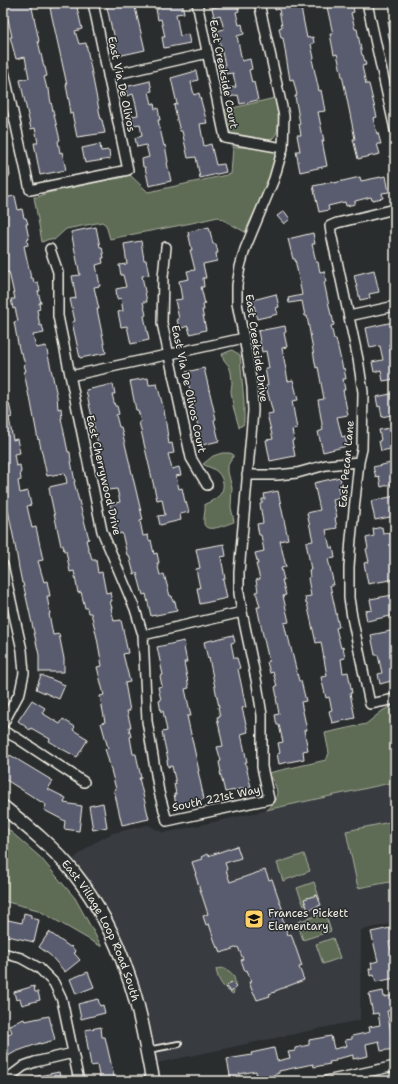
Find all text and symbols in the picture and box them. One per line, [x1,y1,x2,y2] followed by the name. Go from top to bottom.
[206,18,241,130] street label: East Creekside Court
[104,35,139,133] street label: East Via De Olivos
[242,293,271,403] street label: East Creekside Drive
[168,324,209,455] street label: East Via De Olivos Court
[82,413,125,537] street label: East Cherrywood Drive
[335,420,358,508] street label: East Pecan Lane
[171,782,261,815] street label: South 221st Way
[58,857,143,1003] street label: East Village Loop Road South
[268,906,349,934] place label: Frances Pickett Elementary
[243,908,265,930] school or university icon: Frances Pickett Elementary

